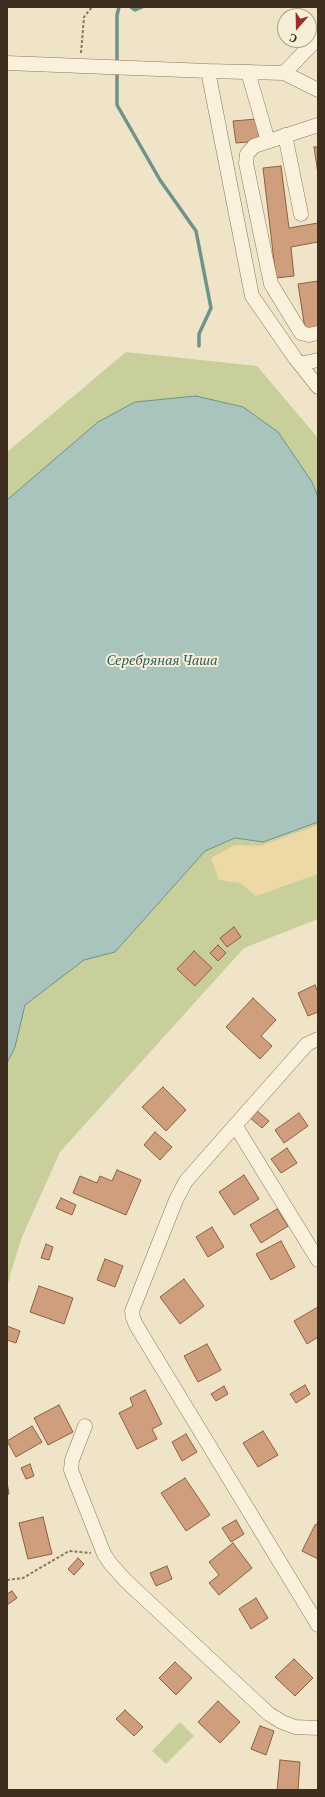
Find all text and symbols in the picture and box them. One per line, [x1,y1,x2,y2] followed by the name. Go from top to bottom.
[277,8,317,48] north arrow
[287,31,299,46] text: С
[106,653,218,669] water label: Серебряная Чаша

